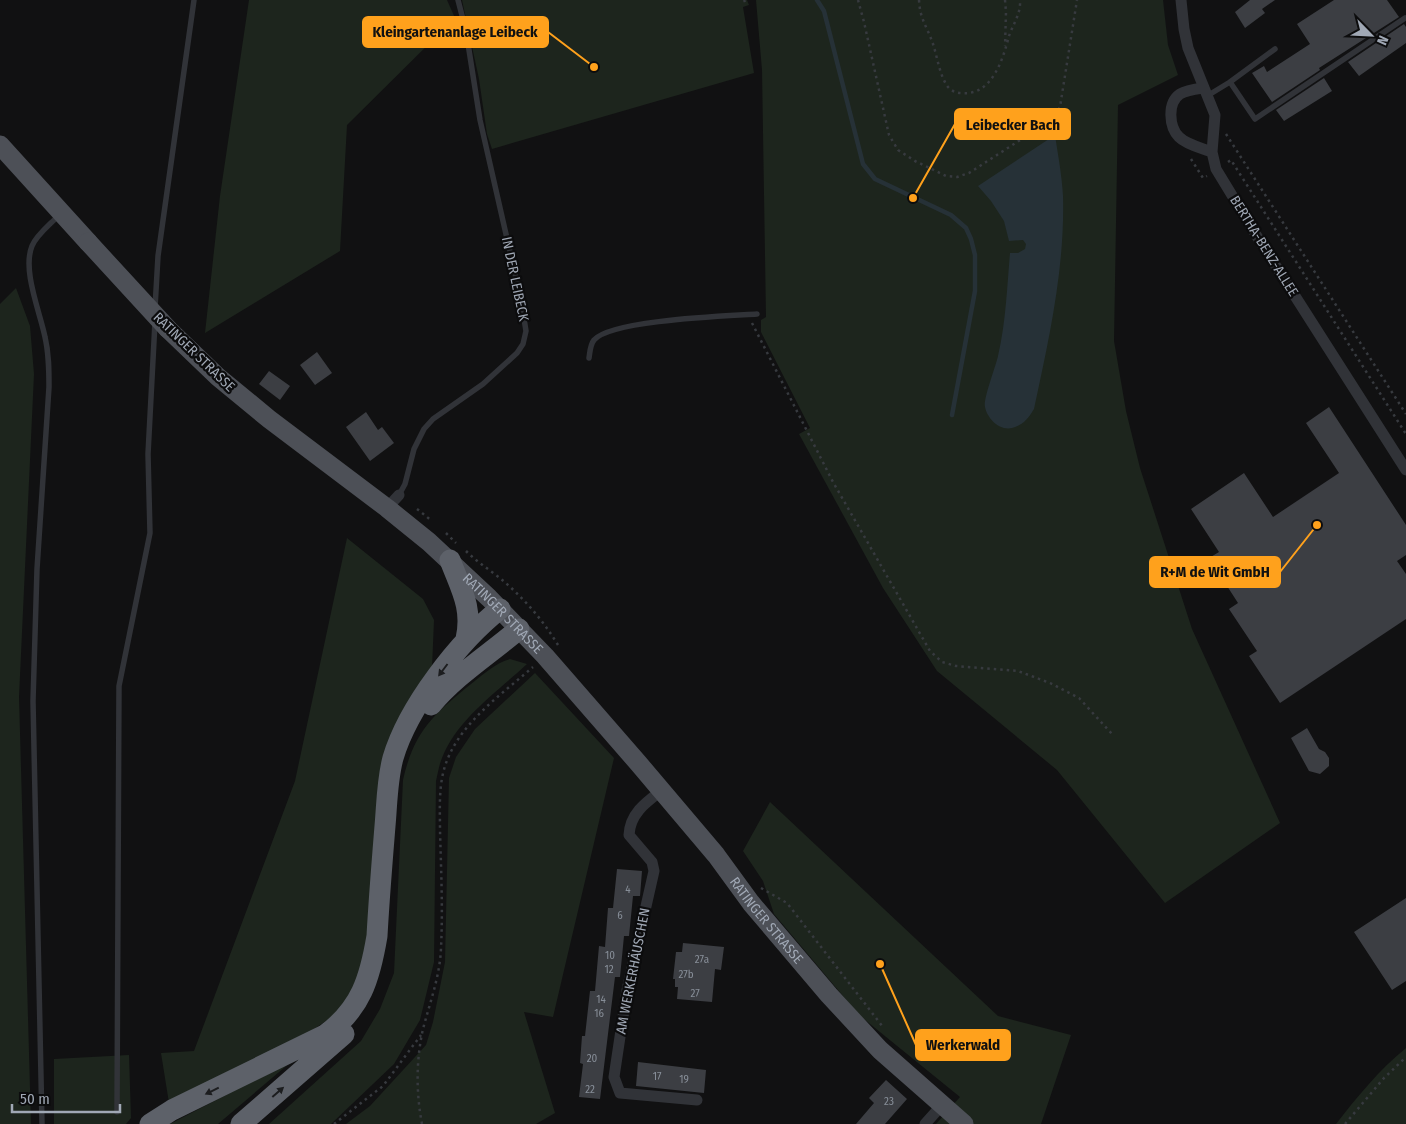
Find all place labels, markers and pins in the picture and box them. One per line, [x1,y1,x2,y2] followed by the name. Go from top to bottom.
[363,17,548,47] callout: Kleingartenanlage Leibeck
[955,109,1070,139] callout: Leibecker Bach
[1150,557,1280,587] callout: R+M de Wit GmbH
[916,1030,1010,1060] callout: Werkerwald

